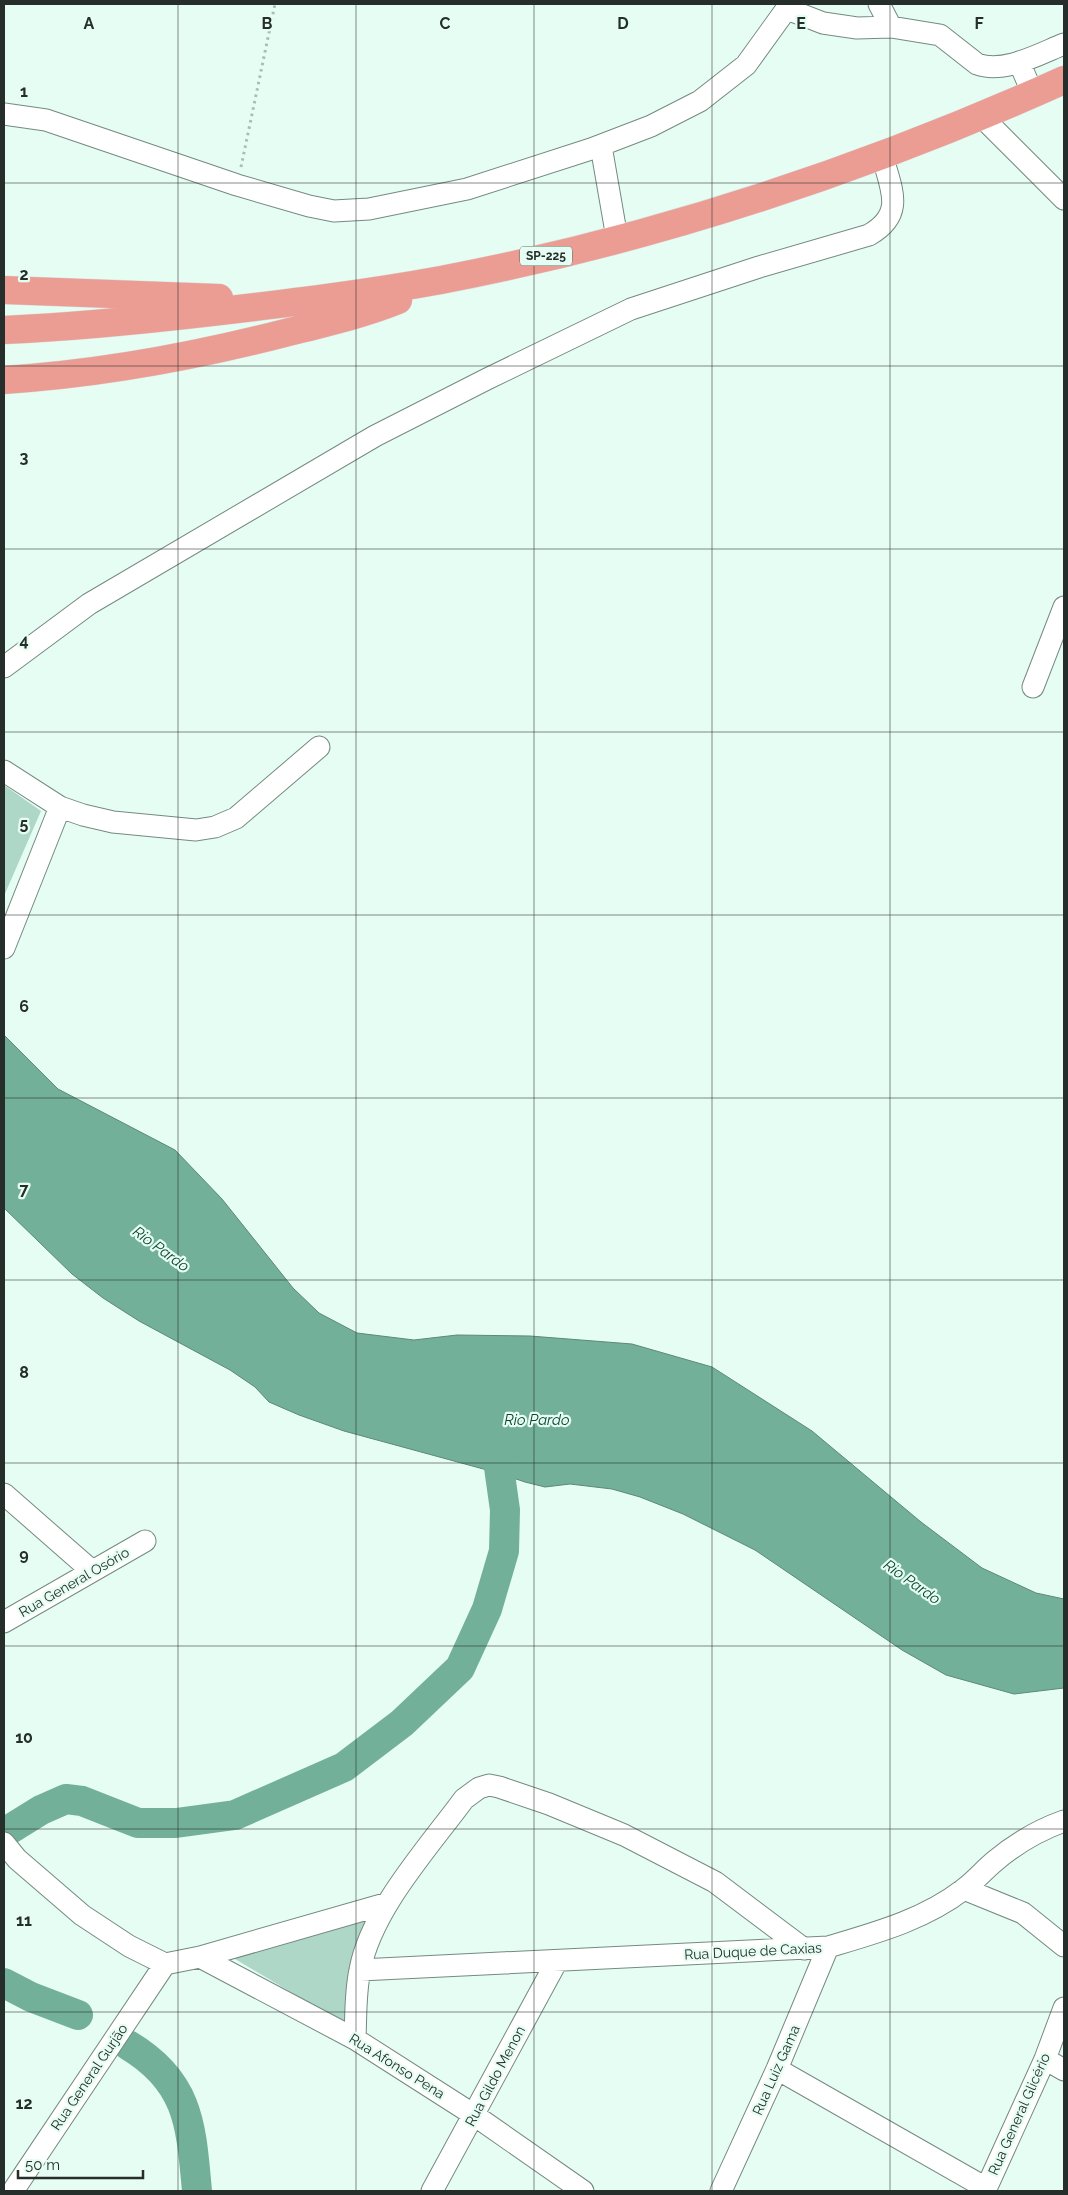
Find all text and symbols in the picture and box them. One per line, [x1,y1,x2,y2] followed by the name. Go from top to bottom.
[84,14,95,33] text: A
[262,14,273,33] text: B
[440,14,451,33] text: C
[617,14,629,33] text: D
[796,14,806,33] text: E
[974,14,984,33] text: F
[20,82,28,101] text: 1
[520,247,572,266] road number: SP-225
[19,265,29,284] text: 2
[20,448,29,467] text: 3
[19,631,29,650] text: 4
[20,814,29,833] text: 5
[19,997,29,1016] text: 6
[20,1180,29,1199] text: 7
[129,1223,193,1275] water label: Rio Pardo
[19,1363,29,1382] text: 8
[504,1411,570,1429] water label: Rio Pardo
[16,1544,132,1620] street label: Rua General Osório
[19,1545,29,1564] text: 9
[880,1556,944,1608] water label: Rio Pardo
[15,1728,33,1747] text: 10
[16,1911,32,1930] text: 11
[684,1939,822,1963] street label: Rua Duque de Caxias
[47,2021,131,2133] street label: Rua General Gurjão
[462,2023,528,2129] street label: Rua Gildo Menon
[749,2023,803,2117] street label: Rua Luiz Gama
[346,2030,448,2102] street label: Rua Afonso Pena
[985,2051,1053,2177] street label: Rua General Glicério
[16,2094,32,2113] text: 12
[18,2148,142,2180] scale bar
[25,2156,60,2174] text: 50 m

